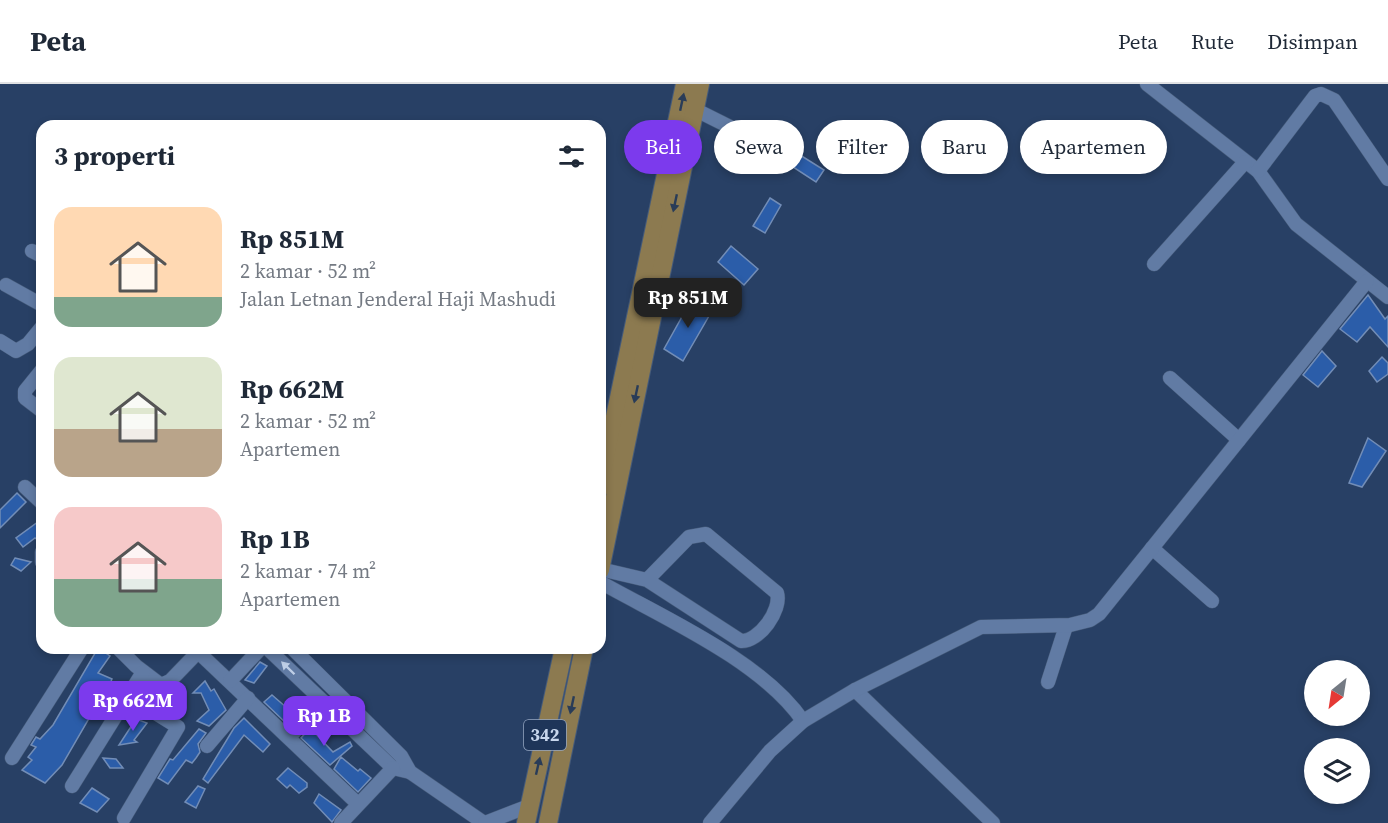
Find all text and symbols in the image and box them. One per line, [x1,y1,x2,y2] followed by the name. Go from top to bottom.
[30,22,86,60] text: Peta
[1118,27,1158,56] text: Peta
[1191,27,1234,56] text: Rute
[1267,27,1358,56] text: Disimpan
[677,93,687,111] one-way arrow
[624,120,702,174] chip: Beli
[714,120,804,174] chip: Sewa
[816,120,909,174] chip: Filter
[921,120,1008,174] chip: Baru
[1020,120,1167,174] chip: Apartemen
[54,138,175,174] text: 3 properti
[555,140,588,173] icon: filters
[670,194,679,213] one-way arrow
[240,221,344,257] text: Rp 851M
[102,231,174,303] icon: home
[240,257,376,285] text: 2 kamar · 52 m²
[633,278,743,329] pin: Rp 851M
[648,283,728,311] text: Rp 851M
[240,285,556,313] text: Jalan Letnan Jenderal Haji Mashudi
[240,371,344,407] text: Rp 662M
[102,381,174,453] icon: home
[631,385,640,404] one-way arrow
[240,407,376,435] text: 2 kamar · 52 m²
[240,435,340,463] text: Apartemen
[240,521,310,557] text: Rp 1B
[102,531,174,603] icon: home
[240,557,376,585] text: 2 kamar · 74 m²
[240,585,340,613] text: Apartemen
[1304,660,1370,726] north arrow
[1304,660,1370,804] map controls
[281,661,295,675] one-way arrow
[78,681,188,732] pin: Rp 662M
[93,686,173,714] text: Rp 662M
[282,696,366,747] pin: Rp 1B
[567,696,576,715] one-way arrow
[297,701,351,729] text: Rp 1B
[524,720,566,750] road number: 342
[1304,738,1370,804] button: layers
[534,756,543,775] one-way arrow

